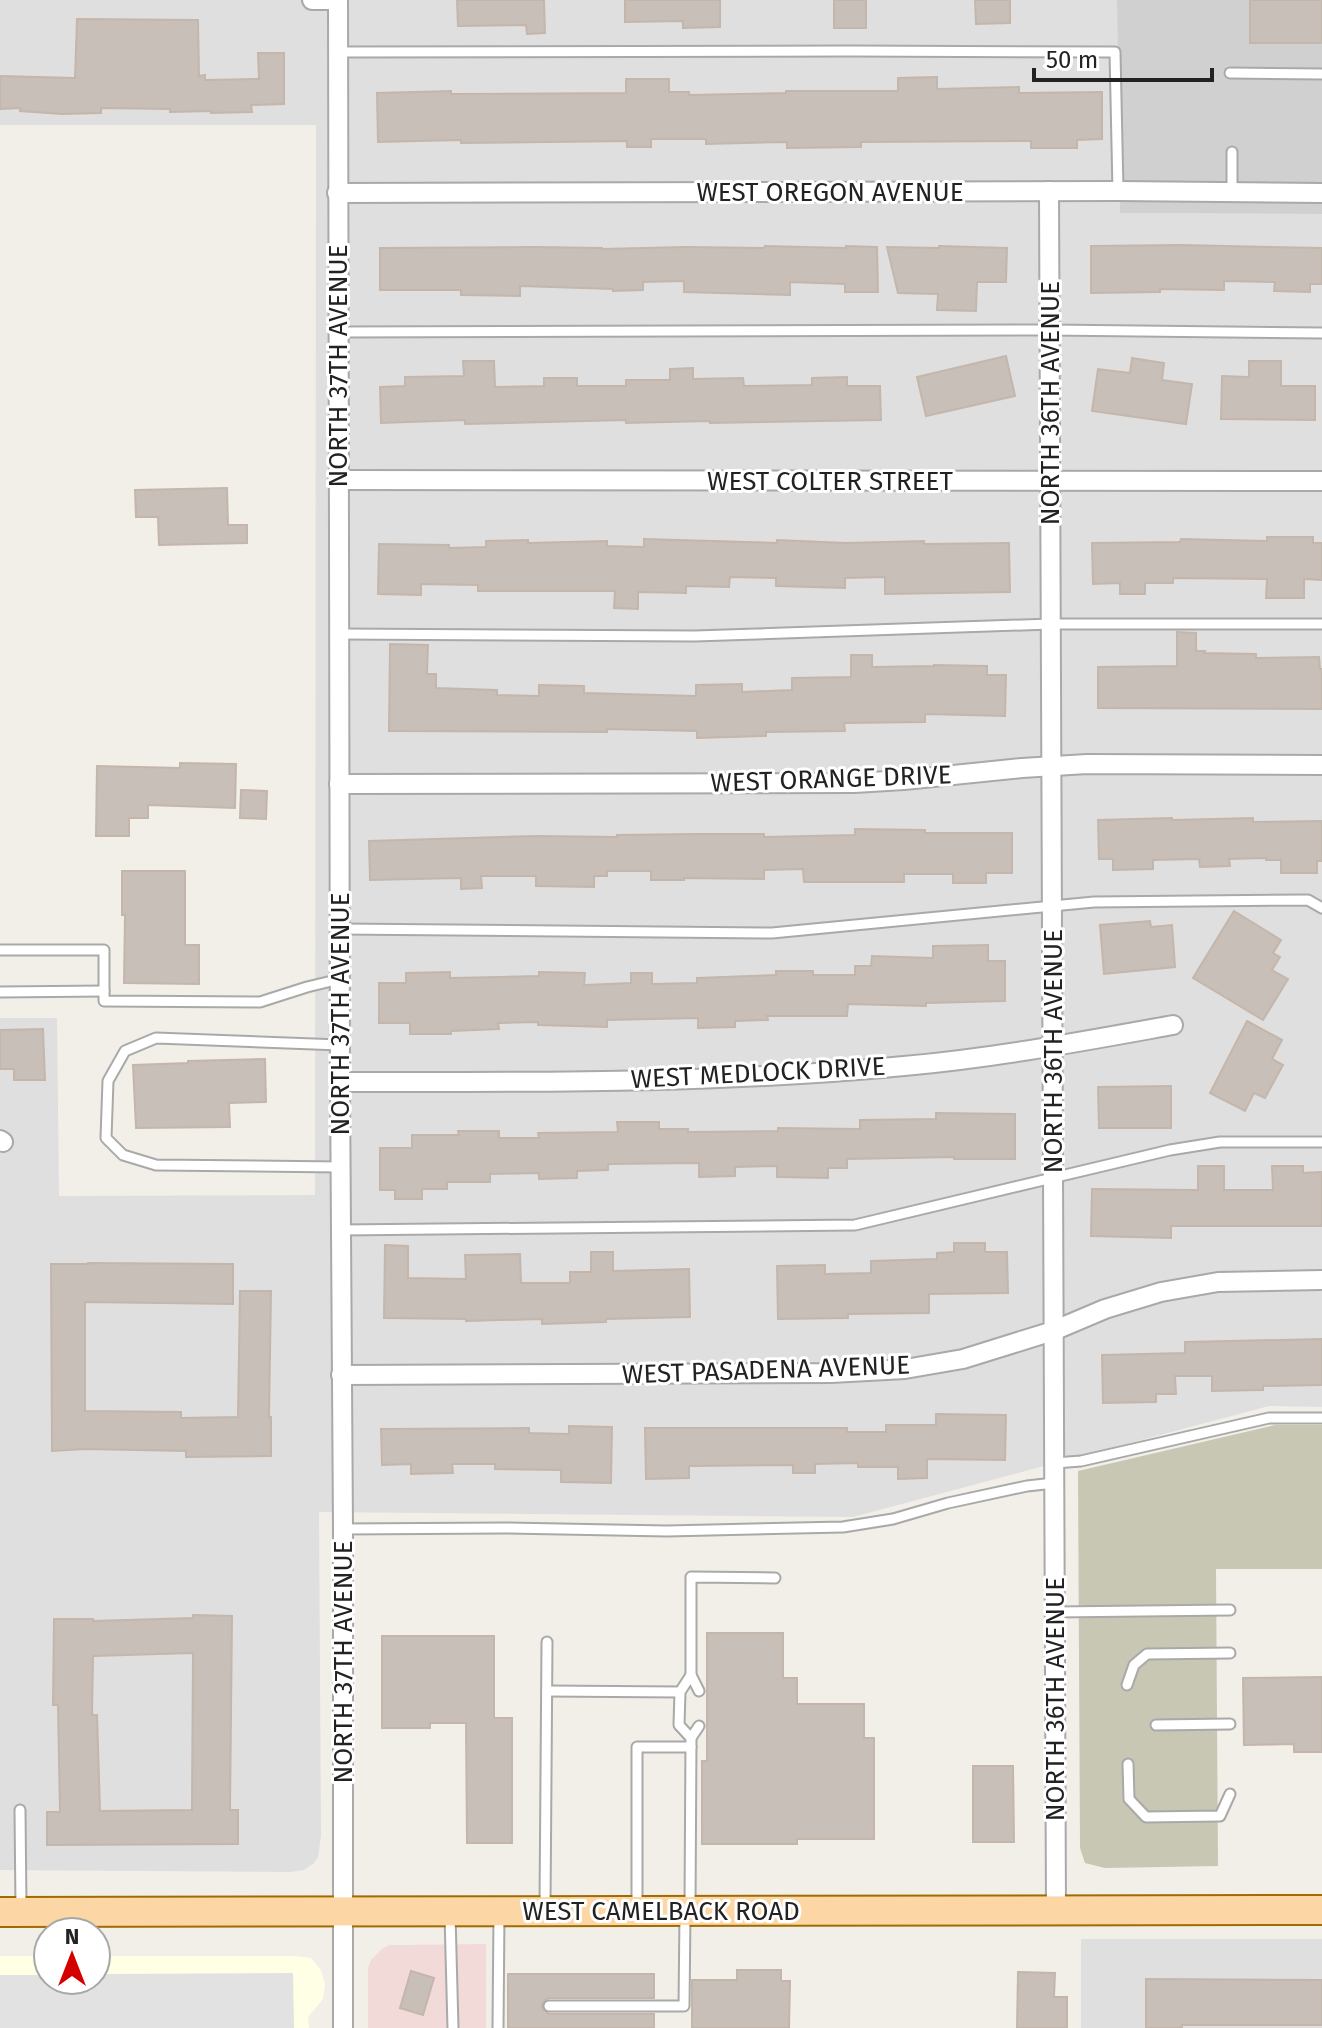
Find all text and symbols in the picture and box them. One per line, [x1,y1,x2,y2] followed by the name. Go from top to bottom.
[1034,32,1212,82] scale bar
[1046,46,1098,74] text: 50 m
[696,177,964,208] street label: WEST OREGON AVENUE
[323,244,354,488] street label: NORTH 37TH AVENUE
[1035,281,1066,525] street label: NORTH 36TH AVENUE
[707,466,953,497] street label: WEST COLTER STREET
[710,759,952,799] street label: WEST ORANGE DRIVE
[325,892,356,1136] street label: NORTH 37TH AVENUE
[1038,929,1069,1173] street label: NORTH 36TH AVENUE
[630,1051,886,1095] street label: WEST MEDLOCK DRIVE
[621,1349,911,1391] street label: WEST PASADENA AVENUE
[328,1540,359,1784] street label: NORTH 37TH AVENUE
[1040,1577,1071,1821] street label: NORTH 36TH AVENUE
[522,1896,800,1927] street label: WEST CAMELBACK ROAD
[32,1916,112,1996] north arrow
[65,1923,79,1950] text: N

